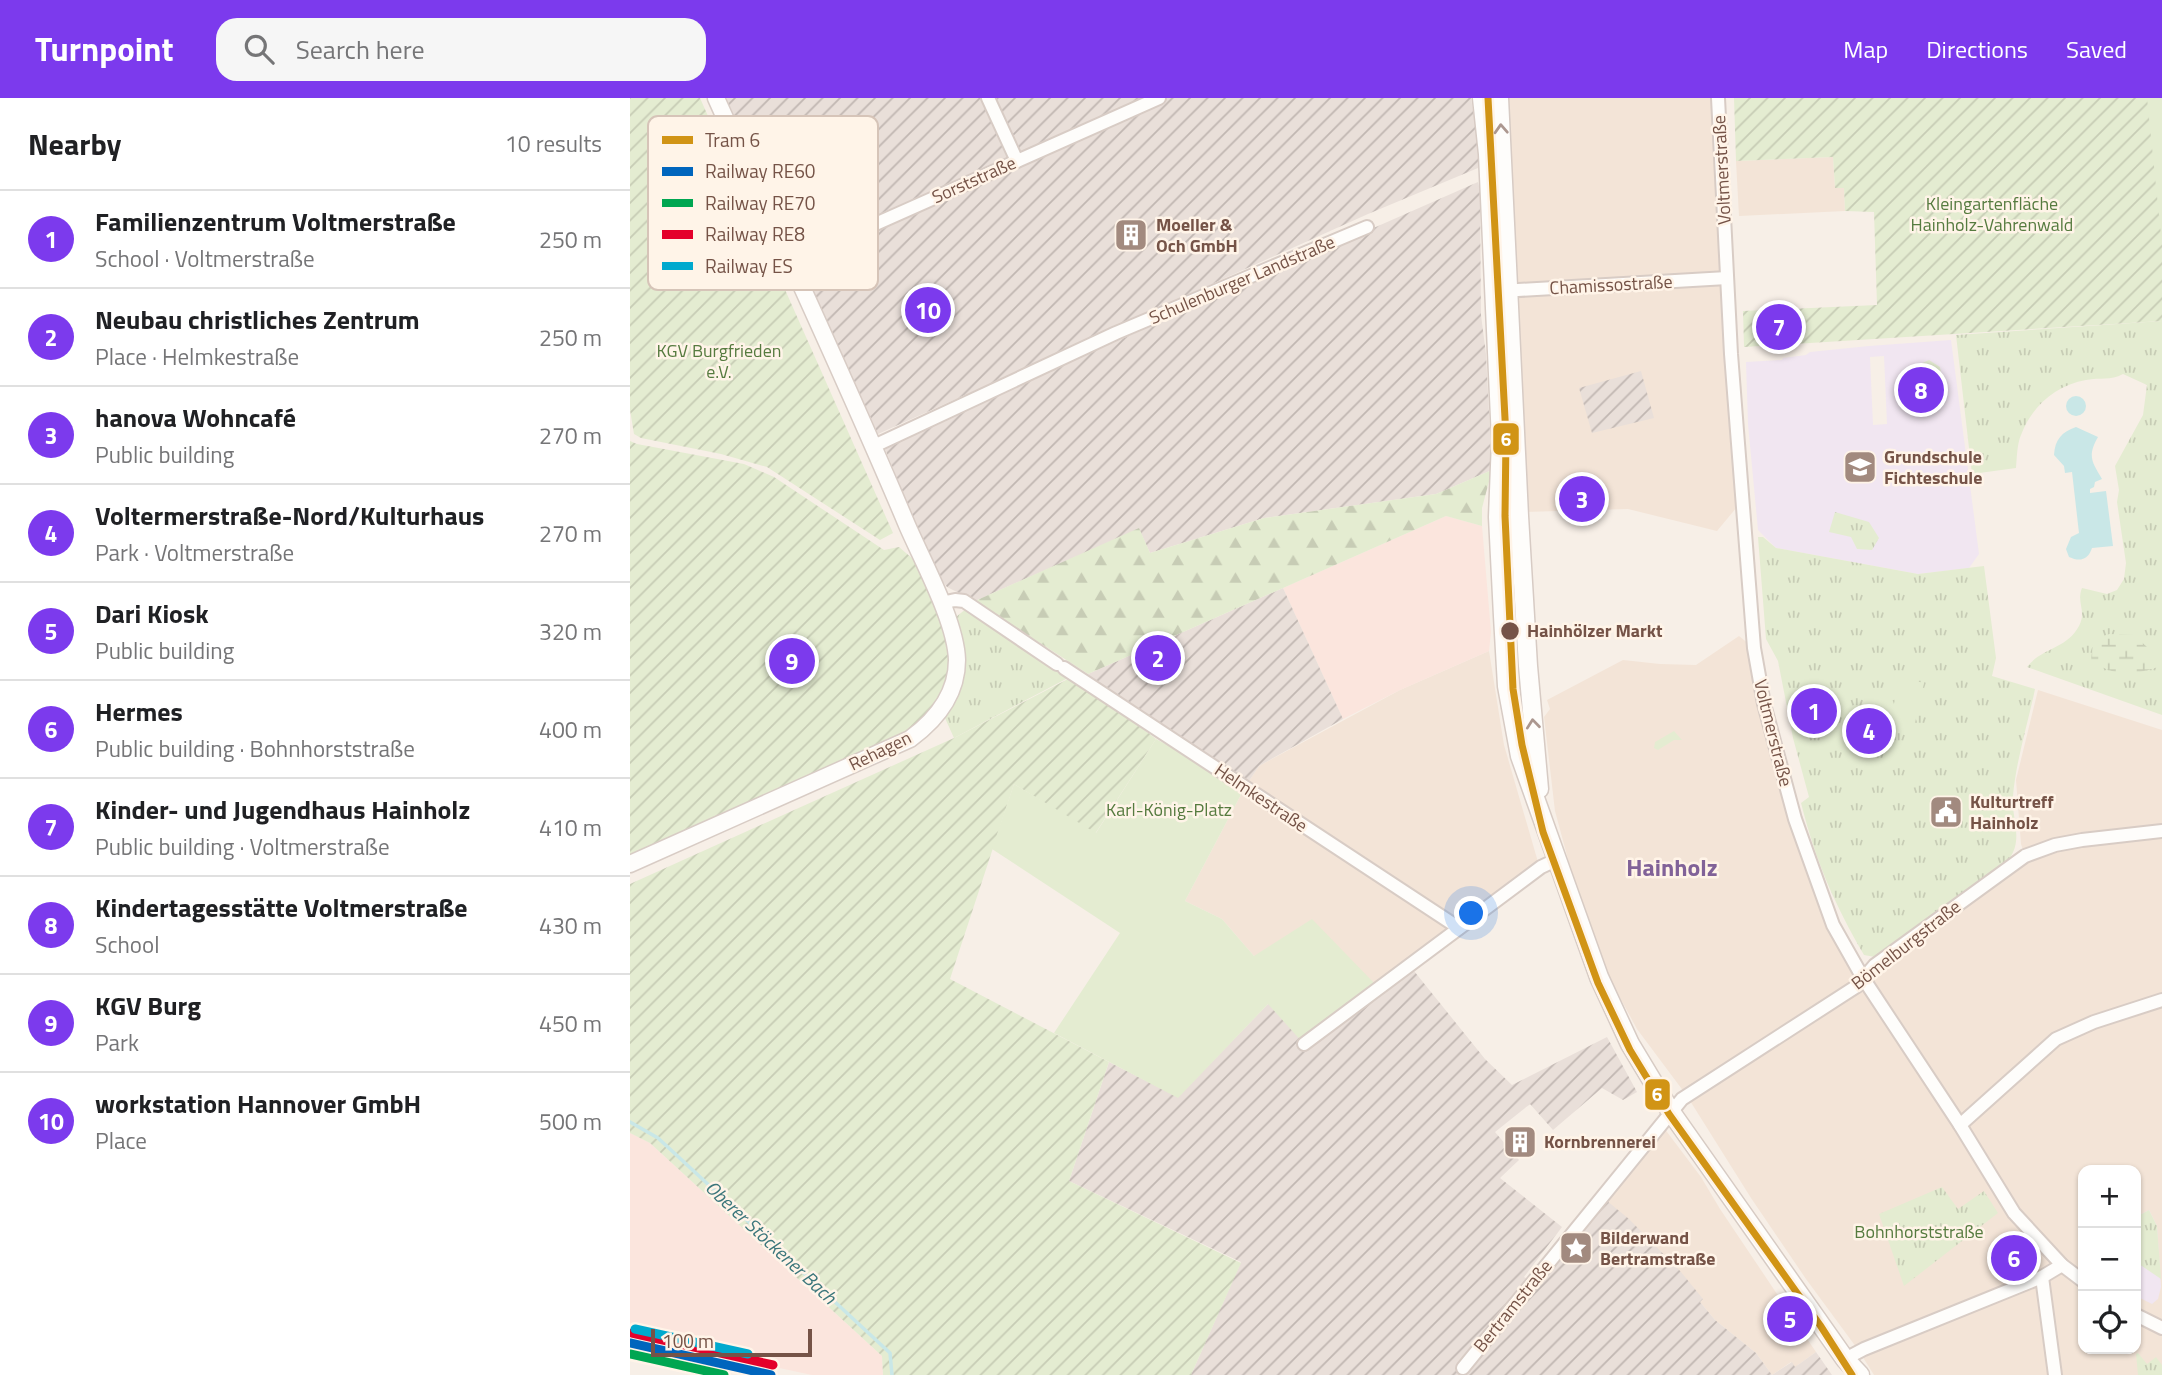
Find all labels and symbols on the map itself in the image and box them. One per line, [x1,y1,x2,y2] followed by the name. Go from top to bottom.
[1705,115,1738,225] street label: Voltmerstraße
[648,116,878,290] legend
[1494,124,1509,135] one-way arrow
[705,125,760,154] text: Tram 6
[927,149,1020,210] street label: Sorststraße
[705,156,815,185] text: Railway RE60
[705,188,815,217] text: Railway RE70
[1911,190,2073,238] park label: Kleingartenfläche Hainholz-Vahrenwald
[1156,211,1238,259] place label: Moeller & Och GmbH
[1112,216,1150,254] building icon: Moeller & Och GmbH
[705,219,805,248] text: Railway RE8
[1145,228,1339,331] street label: Schulenburger Landstraße
[705,251,793,280] text: Railway ES
[1549,268,1673,301] street label: Chamissostraße
[905,284,951,336] pin: 10
[1756,301,1802,353] pin: 7
[657,337,781,385] park label: KGV Burgfrieden e.V.
[1898,364,1944,416] pin: 8
[1492,422,1520,456] line badge: 6
[1501,424,1512,453] text: 6
[1884,443,1982,491] place label: Grundschule Fichteschule
[1841,448,1879,486] school or university icon: Grundschule Fichteschule
[1559,473,1605,525] pin: 3
[1527,617,1663,644] place label: Hainhölzer Markt
[1499,620,1521,642] marker: Hainhölzer Markt
[1135,632,1181,684] pin: 2
[769,635,815,687] pin: 9
[1747,676,1800,789] street label: Voltmerstraße
[1791,685,1837,737] pin: 1
[1846,705,1892,757] pin: 4
[1526,718,1541,729] one-way arrow
[844,724,916,777] street label: Rehagen
[1209,756,1313,839] street label: Helmkestraße
[1970,788,2054,836] place label: Kulturtreff Hainholz
[1927,793,1965,831] public building icon: Kulturtreff Hainholz
[1106,796,1232,823] park label: Karl-König-Platz
[1626,849,1718,885] district label: Hainholz
[1845,893,1966,996] street label: Bömelburgstraße
[1454,896,1488,930] your location
[1644,1078,1671,1111] line badge: 6
[1652,1079,1663,1108] text: 6
[1501,1123,1539,1161] building icon: Kornbrennerei
[1544,1128,1656,1155] place label: Kornbrennerei
[699,1173,844,1311] water label: Oberer Stöckener Bach
[1854,1218,1984,1245] park label: Bohnhorststraße
[1600,1224,1716,1272] place label: Bilderwand Bertramstraße
[1557,1229,1595,1267] place icon: Bilderwand Bertramstraße
[1991,1232,2037,1284] pin: 6
[1467,1254,1558,1358] street label: Bertramstraße
[1767,1293,1813,1345] pin: 5
[651,1326,812,1358] scale bar

